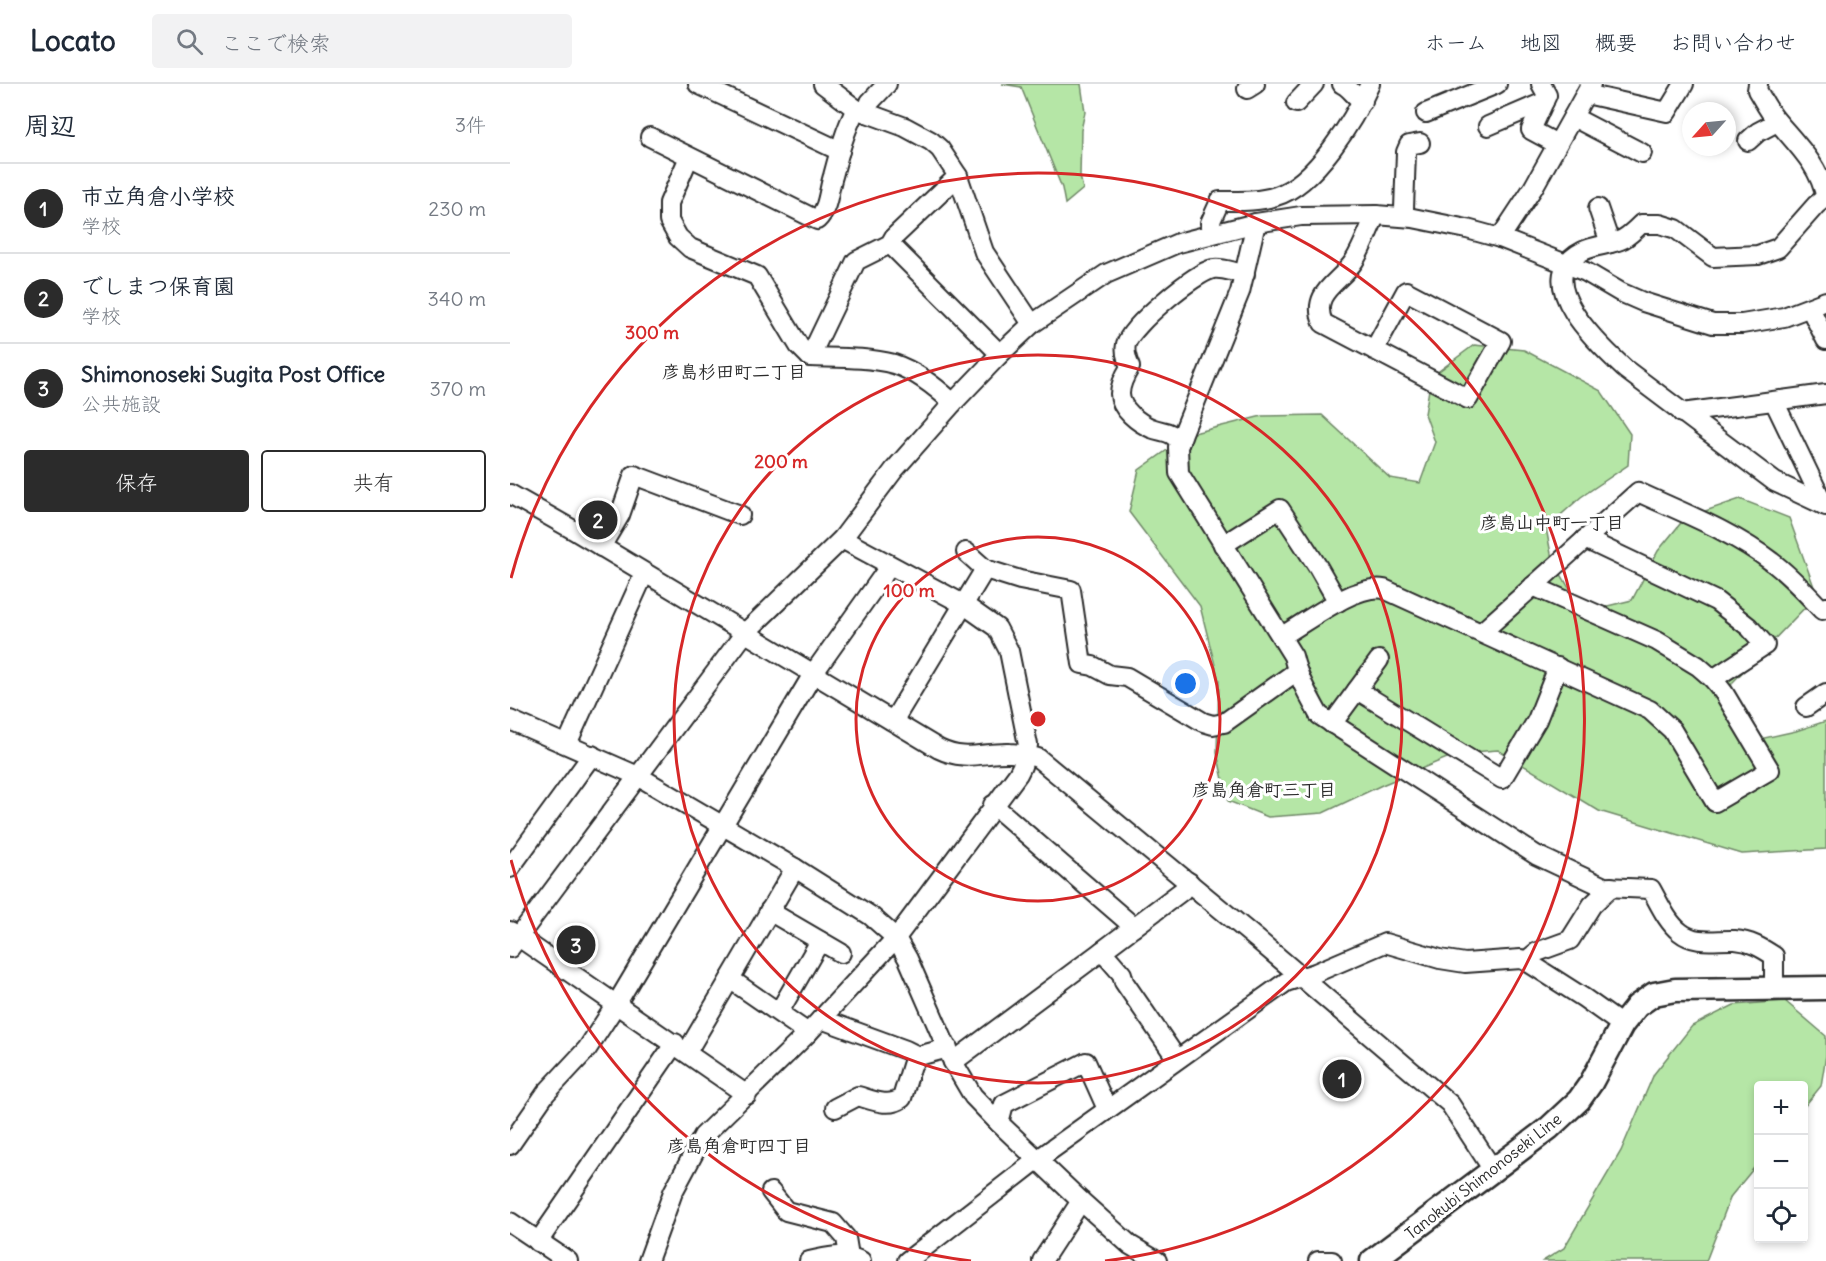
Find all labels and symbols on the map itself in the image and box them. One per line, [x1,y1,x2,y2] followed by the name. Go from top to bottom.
[1682,102,1736,156] north arrow
[625,321,679,344] text: 300 m
[662,360,806,383] district label: 彦島杉田町二丁目
[754,450,808,473] text: 200 m
[578,498,617,542] pin: 2
[1480,511,1624,534] district label: 彦島山中町一丁目
[884,579,935,602] text: 100 m
[1171,669,1200,698] your location
[1028,709,1048,729] centre of rings
[1192,778,1336,801] district label: 彦島角倉町三丁目
[556,922,596,968] pin: 3
[1322,1056,1362,1102] pin: 1
[1401,1109,1565,1243] street label: Tanokubi Shimonoseki Line
[667,1134,811,1157] district label: 彦島角倉町四丁目

